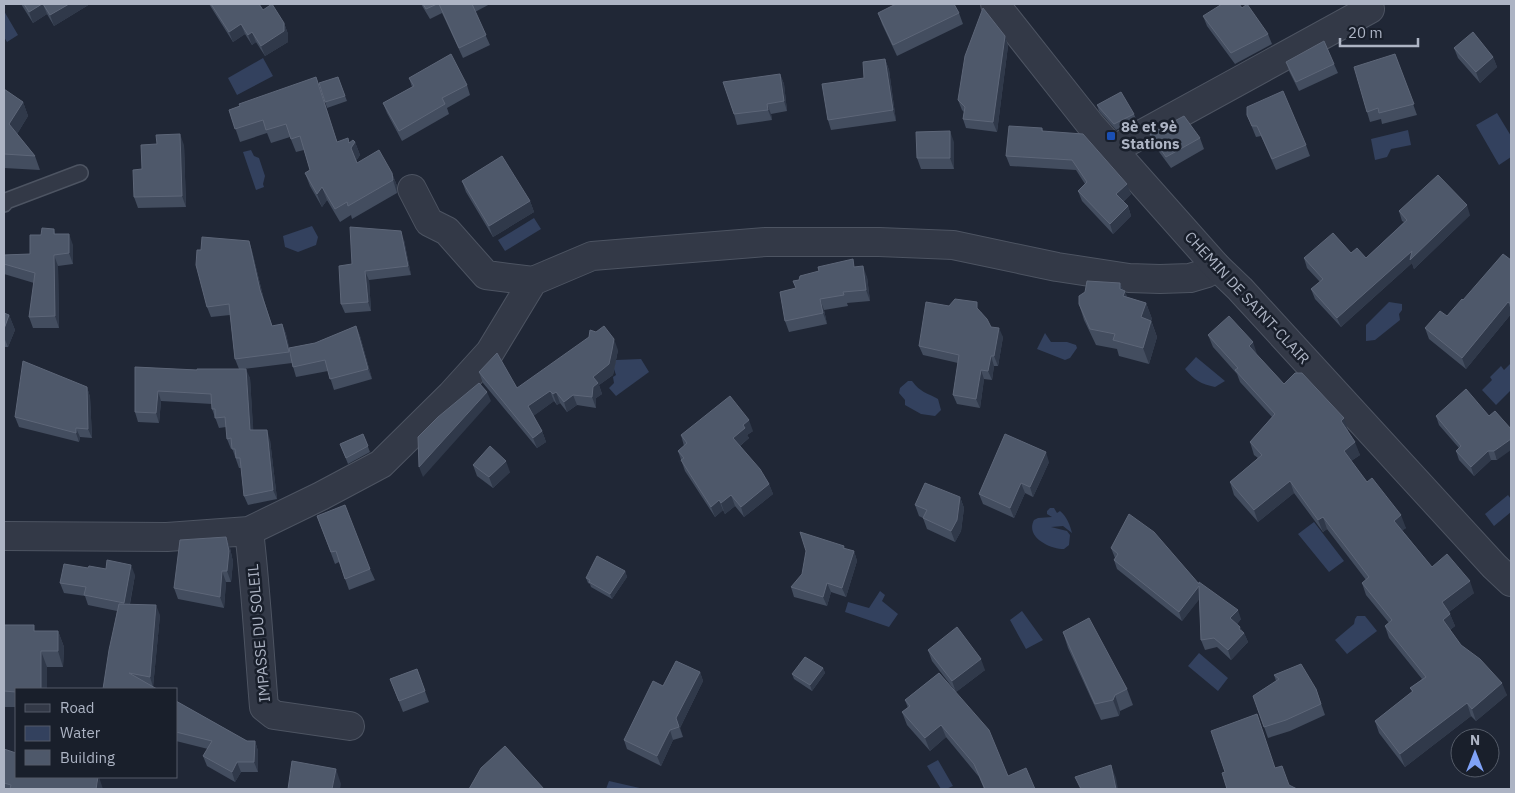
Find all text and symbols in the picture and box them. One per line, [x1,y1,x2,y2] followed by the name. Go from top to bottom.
[1340,15,1418,47] scale bar
[1348,23,1383,42] text: 20 m
[1121,117,1180,153] place label: 8è et 9è Stations
[1105,130,1117,142] marker: 8è et 9è Stations
[1181,227,1314,368] street label: CHEMIN DE SAINT-CLAIR
[243,563,274,703] street label: IMPASSE DU SOLEIL
[15,688,178,778] legend
[60,698,95,717] text: Road
[60,723,101,742] text: Water
[1450,728,1500,778] north arrow
[1470,731,1480,749] text: N
[60,748,115,767] text: Building

